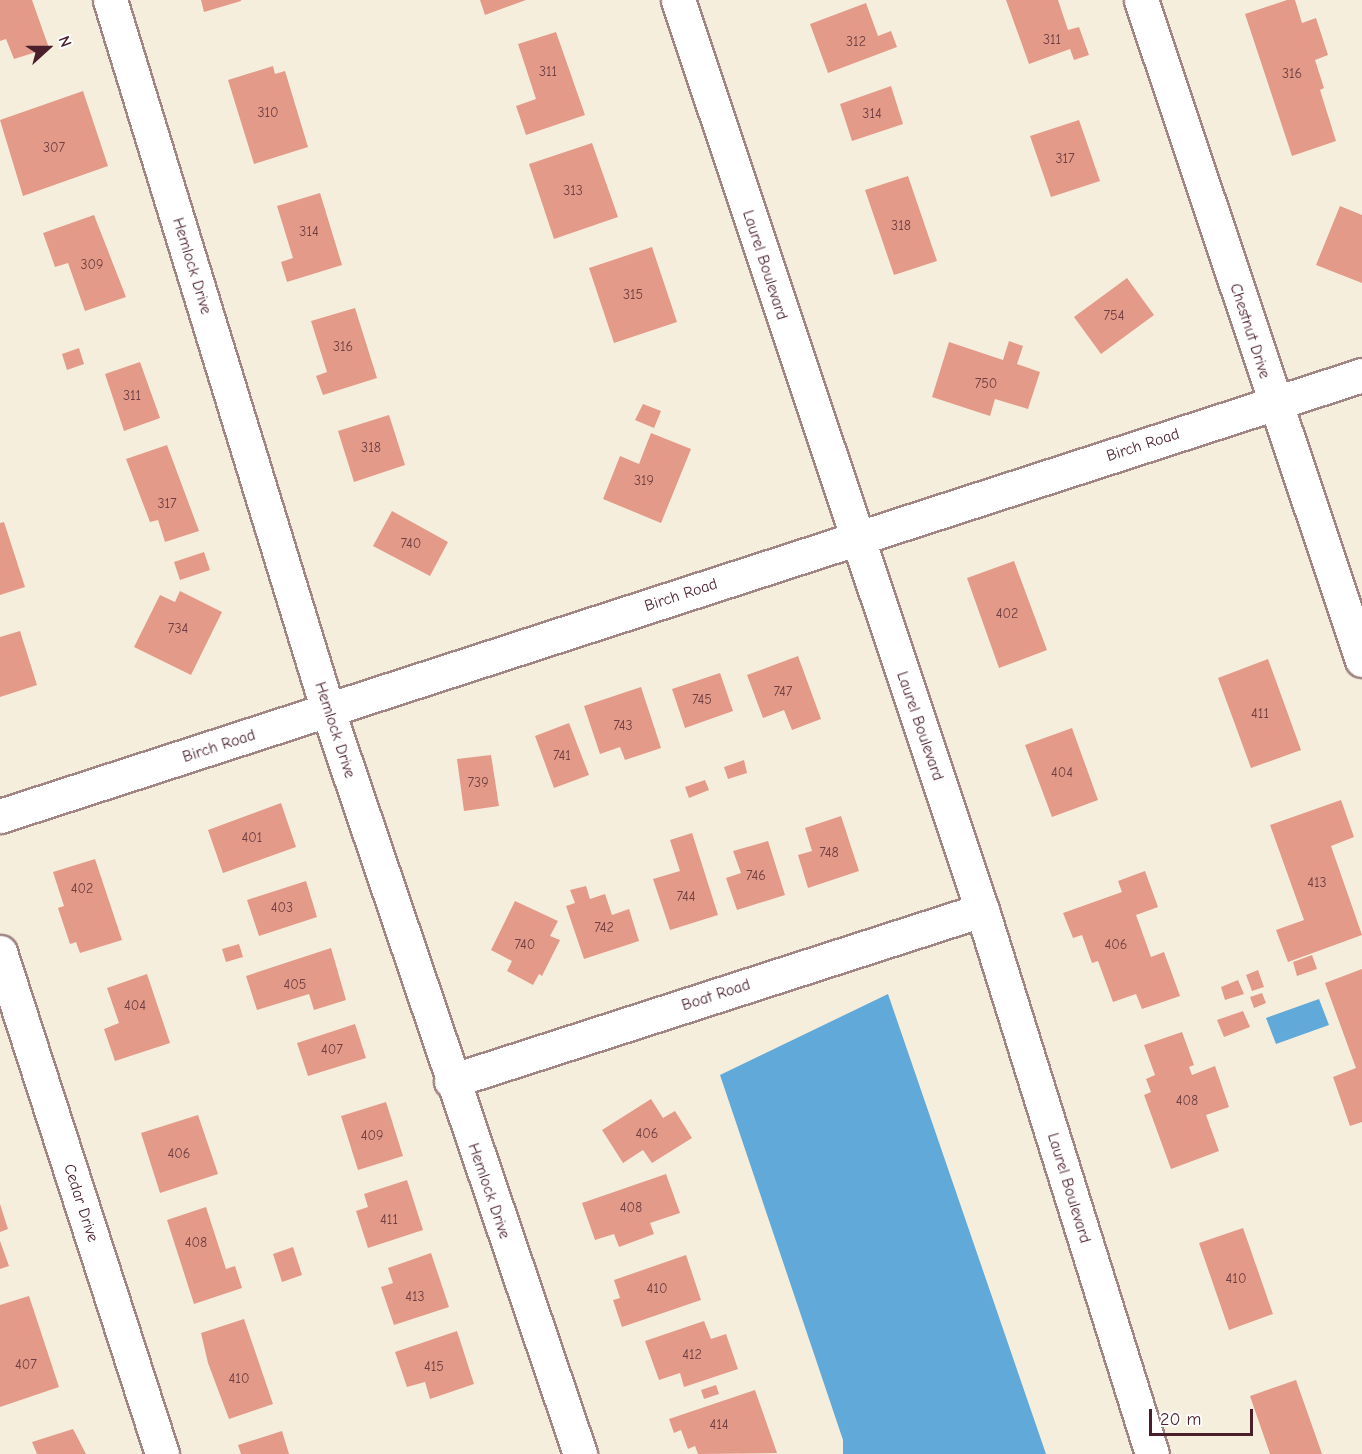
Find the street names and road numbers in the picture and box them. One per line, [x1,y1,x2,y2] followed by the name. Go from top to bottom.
[738,208,792,322] street label: Laurel Boulevard
[168,215,216,317] street label: Hemlock Drive
[1226,281,1274,381] street label: Chestnut Drive
[1104,424,1182,466] street label: Birch Road
[642,574,720,616] street label: Birch Road
[892,669,948,783] street label: Laurel Boulevard
[310,679,360,781] street label: Hemlock Drive
[180,725,258,767] street label: Birch Road
[679,975,753,1015] street label: Boat Road
[1043,1131,1095,1245] street label: Laurel Boulevard
[464,1141,514,1241] street label: Hemlock Drive
[59,1162,103,1244] street label: Cedar Drive

